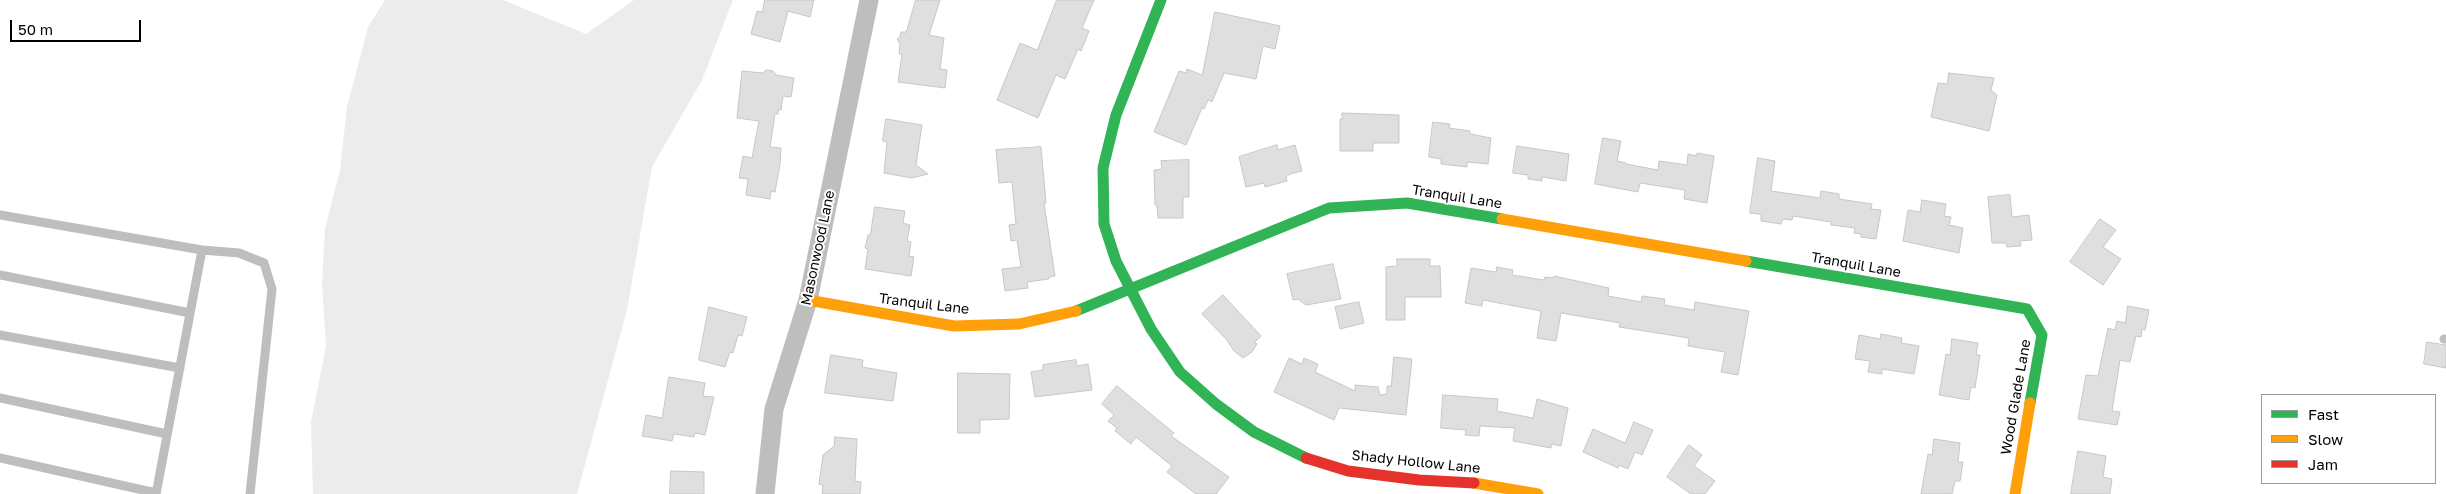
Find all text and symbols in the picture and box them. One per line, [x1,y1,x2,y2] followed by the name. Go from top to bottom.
[12,10,144,42] scale bar
[18,20,53,38] text: 50 m
[1411,182,1503,212] street label: Tranquil Lane
[798,189,838,307] street label: Masonwood Lane
[1810,249,1902,281] street label: Tranquil Lane
[878,290,970,318] street label: Tranquil Lane
[1998,338,2034,456] street label: Wood Glade Lane
[2261,394,2436,484] legend
[2308,405,2339,423] text: Fast
[2308,430,2343,448] text: Slow
[1351,447,1481,477] street label: Shady Hollow Lane
[2308,455,2338,473] text: Jam

